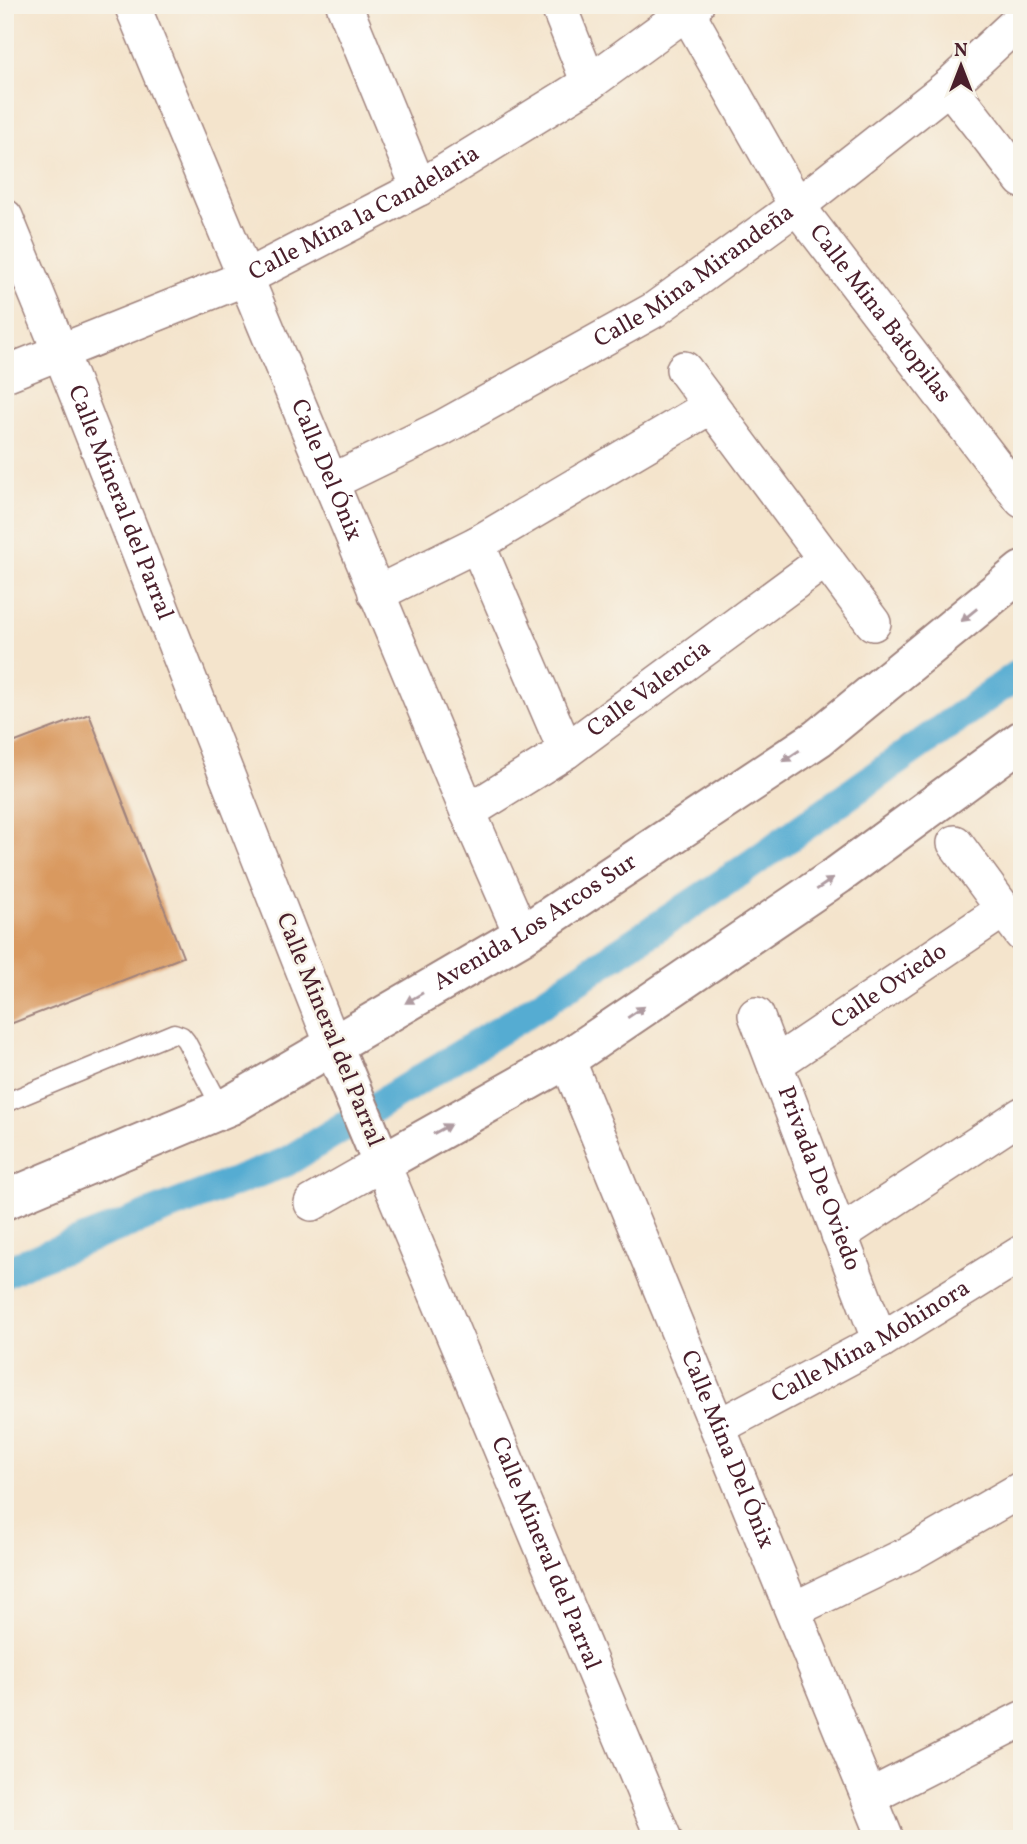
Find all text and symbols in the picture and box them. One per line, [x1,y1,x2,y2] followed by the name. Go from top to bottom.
[926,32,996,102] north arrow
[954,38,968,64] text: N
[243,137,486,290] street label: Calle Mina la Candelaria
[588,196,801,357] street label: Calle Mina Mirandeña
[800,218,959,410] street label: Calle Mina Batopilas
[58,380,181,625] street label: Calle Mineral del Parral
[281,394,370,546] street label: Calle Del Ónix
[960,607,978,622] one-way arrow
[580,632,718,747] street label: Calle Valencia
[782,749,800,763] one-way arrow
[427,846,644,1000] street label: Avenida Los Arcos Sur
[816,877,834,891] one-way arrow
[267,908,391,1152] street label: Calle Mineral del Parral
[825,935,954,1038] street label: Calle Oviedo
[404,992,424,1004] one-way arrow
[627,1006,646,1019] one-way arrow
[768,1081,869,1276] street label: Privada De Oviedo
[432,1123,451,1135] one-way arrow
[766,1272,977,1412] street label: Calle Mina Mohinora
[671,1345,783,1554] street label: Calle Mina Del Ónix
[481,1432,609,1675] street label: Calle Mineral del Parral

